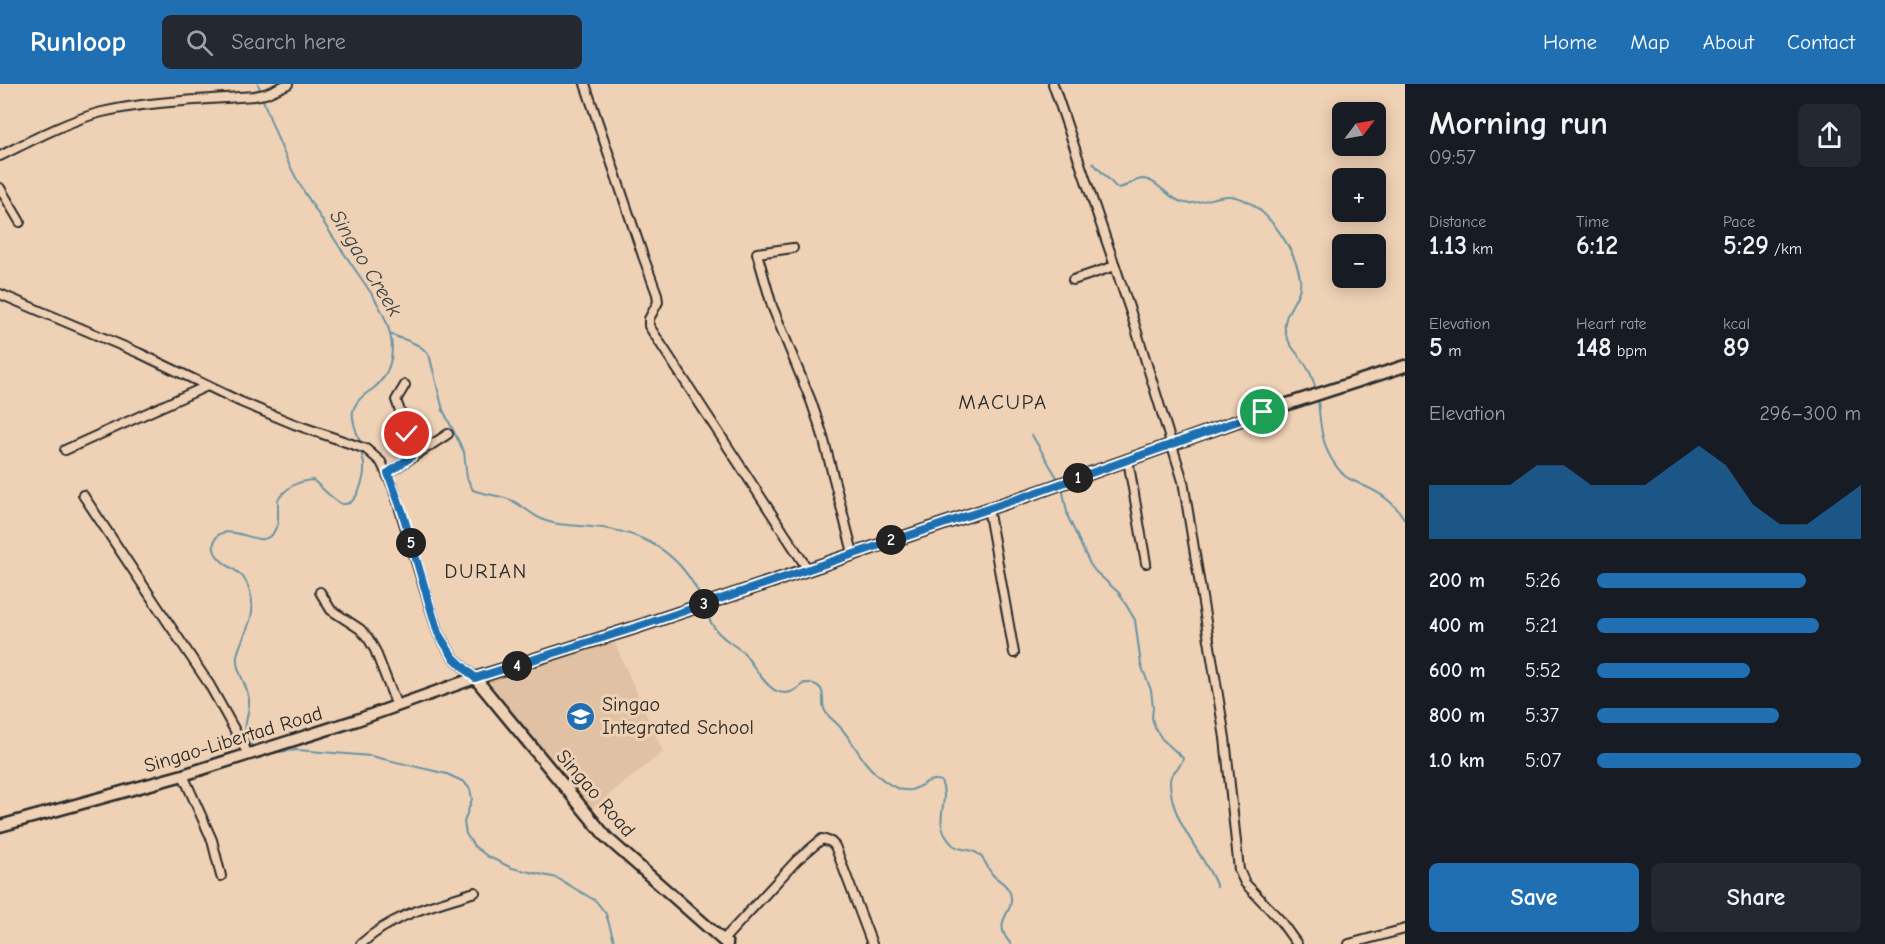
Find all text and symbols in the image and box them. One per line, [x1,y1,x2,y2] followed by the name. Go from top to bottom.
[162,15,582,69] search box
[30,26,126,58] text: Runloop
[183,26,216,59] icon: search
[231,29,346,55] text: Search here
[1543,30,1597,54] text: Home
[1630,30,1670,54] text: Map
[1703,30,1754,54] text: About
[1787,30,1855,54] text: Contact
[1332,102,1386,156] north arrow
[1332,102,1386,288] map controls
[1429,104,1608,142] text: Morning run
[1798,104,1861,167] button: share
[1429,146,1476,169] text: 09:57
[1332,168,1386,222] button: +
[325,205,408,321] water label: Singao Creek
[1429,213,1486,231] text: Distance
[1576,213,1609,231] text: Time
[1723,213,1755,231] text: Pace
[1429,231,1467,261] text: 1.13
[1576,231,1618,261] text: 6:12
[1723,231,1769,261] text: 5:29
[1332,234,1386,288] button: −
[1467,240,1493,258] text: km
[1769,240,1802,258] text: /km
[1429,315,1490,333] text: Elevation
[1576,315,1647,333] text: Heart rate
[1723,315,1750,333] text: kcal
[1429,333,1443,363] text: 5
[1576,333,1611,363] text: 148
[1723,333,1750,363] text: 89
[1443,342,1461,360] text: m
[1611,342,1647,360] text: bpm
[1237,386,1288,437] pin
[958,390,1048,414] district label: MACUPA
[1246,395,1279,428] icon: arrive
[1429,402,1506,425] text: Elevation
[1759,402,1861,425] text: 296–300 m
[381,408,432,459] pin
[390,417,423,450] icon: check
[1063,463,1093,493] pin: 1
[1075,469,1081,487] text: 1
[876,525,906,555] pin: 2
[396,528,426,558] pin: 5
[887,531,895,549] text: 2
[407,534,415,552] text: 5
[444,559,528,583] district label: DURIAN
[1429,569,1485,592] text: 200 m
[1525,569,1561,592] text: 5:26
[689,589,719,619] pin: 3
[700,595,708,613] text: 3
[1429,614,1484,637] text: 400 m
[1525,614,1558,637] text: 5:21
[502,651,532,681] pin: 4
[513,657,521,675] text: 4
[1429,659,1485,682] text: 600 m
[1525,659,1561,682] text: 5:52
[602,693,754,739] place label: Singao Integrated School
[565,700,597,732] school or university icon: Singao Integrated School
[141,701,325,778] street label: Singao-Libertad Road
[1429,704,1485,727] text: 800 m
[1525,704,1559,727] text: 5:37
[552,745,640,842] street label: Singao Road
[1429,749,1485,772] text: 1.0 km
[1525,749,1561,772] text: 5:07
[1429,863,1639,932] button: Save
[1651,863,1861,932] button: Share

